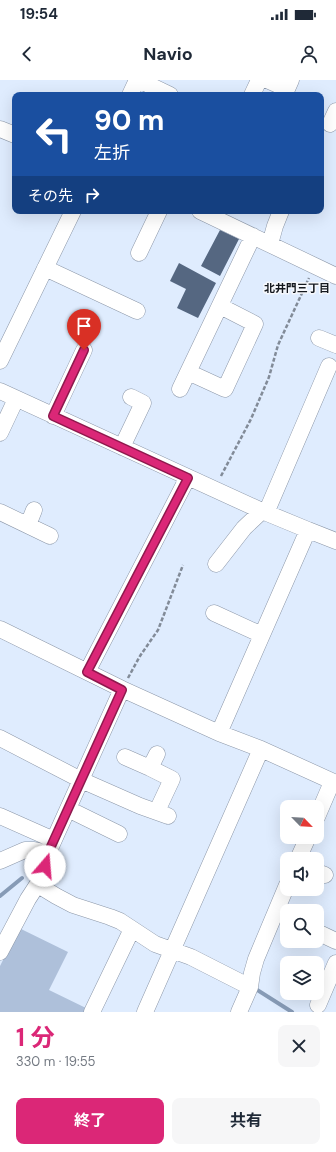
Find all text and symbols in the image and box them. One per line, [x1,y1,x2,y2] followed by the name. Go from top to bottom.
[20,4,58,24] text: 19:54
[143,42,193,66] text: Navio
[16,43,38,65] icon: back
[298,43,320,65] icon: person
[94,102,164,139] text: 90 m
[28,108,80,160] icon: left
[94,141,130,165] text: 左折
[81,184,103,206] icon: right
[28,186,73,206] text: その先
[264,281,330,295] district label: 北井門三丁目
[67,309,101,350] pin
[73,315,95,337] icon: arrive
[280,800,324,844] north arrow
[280,800,324,1000] map controls
[24,845,66,887] position arrow
[280,852,324,896] button: sound
[280,904,324,948] button: search
[280,956,324,1000] button: layers
[16,1022,54,1053] text: 1 分
[278,1025,320,1067] button: close
[16,1053,96,1070] text: 330 m · 19:55
[16,1098,164,1144] button: 終了
[172,1098,320,1144] button: 共有

